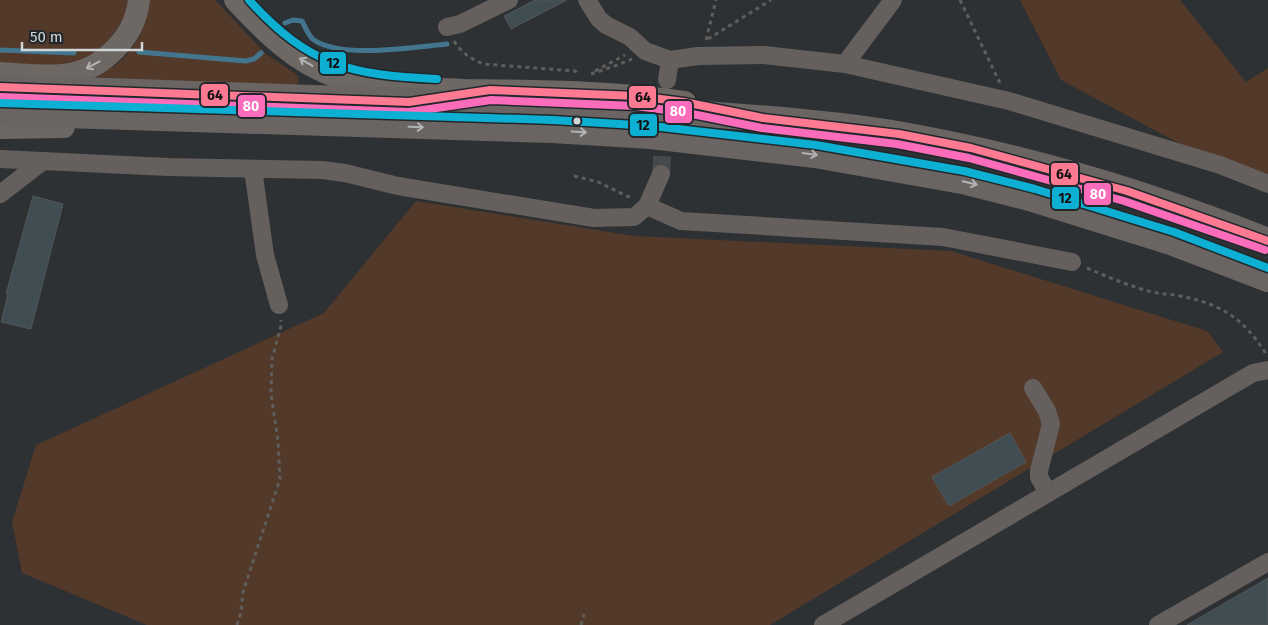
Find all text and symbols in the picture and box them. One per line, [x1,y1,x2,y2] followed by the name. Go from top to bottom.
[22,20,142,52] scale bar
[30,28,63,46] text: 50 m
[319,51,347,75] line badge: 12
[326,55,340,72] text: 12
[300,56,314,66] one-way arrow
[85,60,100,70] one-way arrow
[200,83,229,107] line badge: 64
[628,85,657,109] line badge: 64
[207,87,223,104] text: 64
[635,89,651,106] text: 64
[237,94,266,118] line badge: 80
[243,98,259,115] text: 80
[664,100,693,124] line badge: 80
[670,103,686,120] text: 80
[629,113,658,137] line badge: 12
[572,116,582,126] unlabelled marker
[636,117,650,134] text: 12
[408,122,424,132] one-way arrow
[570,127,586,137] one-way arrow
[802,149,818,159] one-way arrow
[1050,162,1079,186] line badge: 64
[1056,166,1072,183] text: 64
[961,179,977,188] one-way arrow
[1083,182,1112,206] line badge: 80
[1051,186,1080,210] line badge: 12
[1090,186,1106,203] text: 80
[1058,190,1072,207] text: 12

